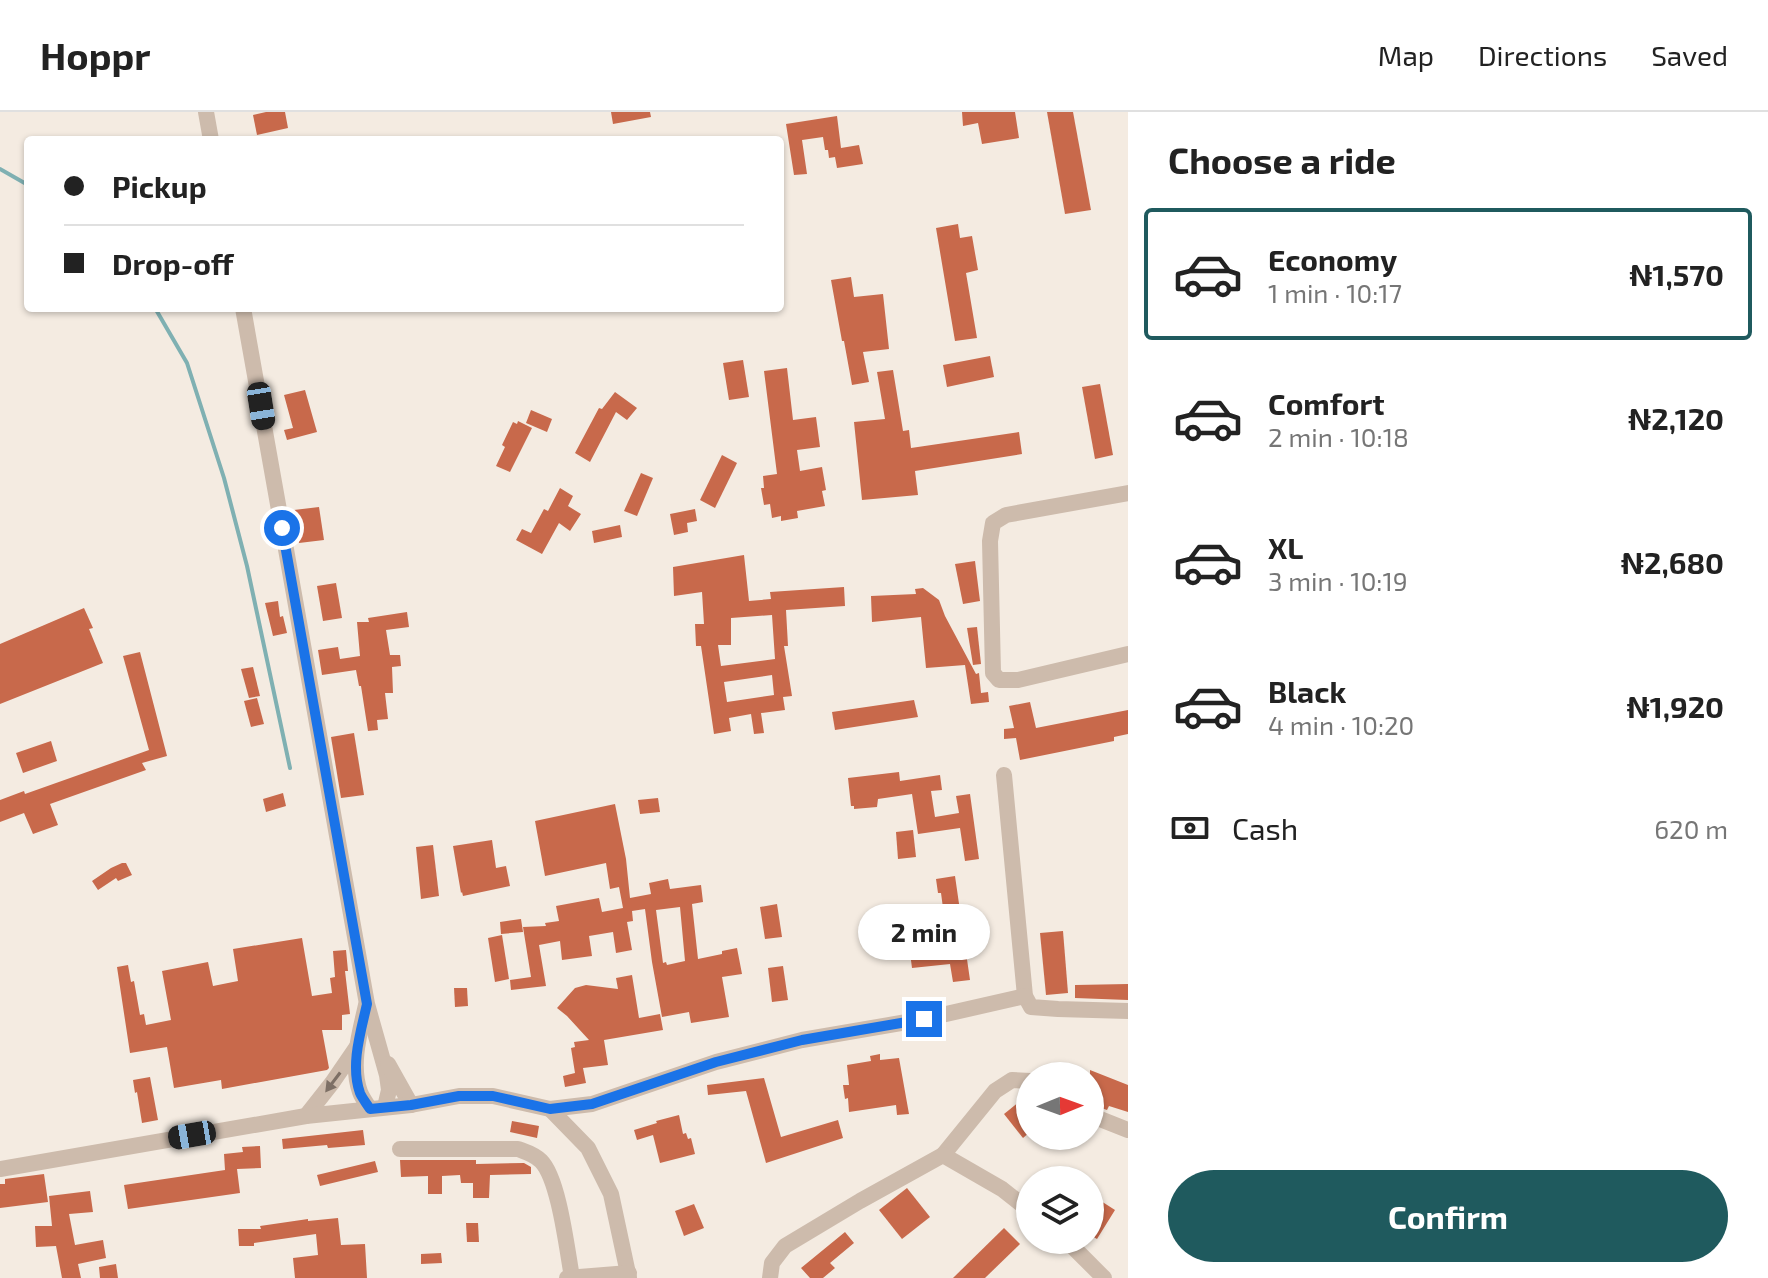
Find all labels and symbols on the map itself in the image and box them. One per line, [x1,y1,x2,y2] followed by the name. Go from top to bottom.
[245,380,277,432] car
[264,510,300,546] route start
[858,903,990,959] callout: 2 min
[906,1001,942,1037] route end
[1016,1062,1104,1150] north arrow
[325,1072,341,1092] one-way arrow
[166,1119,218,1151] car

